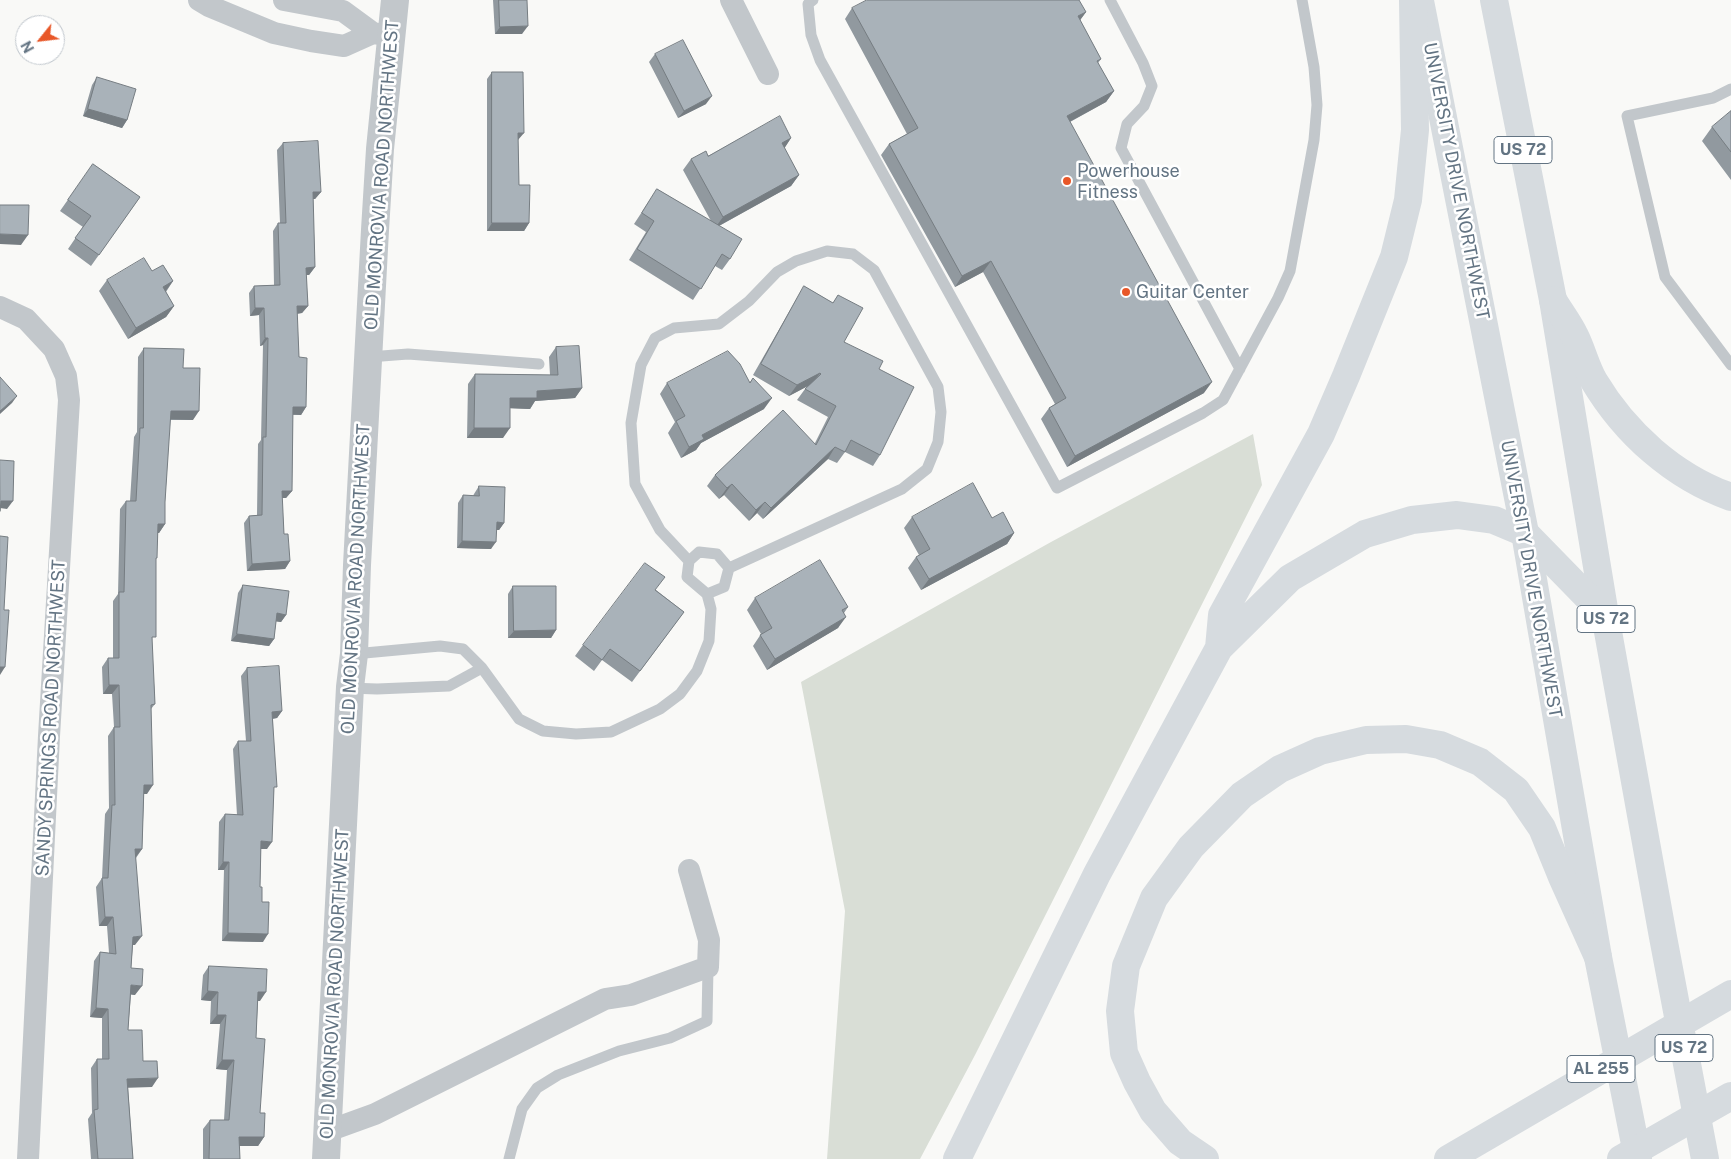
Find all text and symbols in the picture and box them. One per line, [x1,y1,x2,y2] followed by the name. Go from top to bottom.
[15,15,65,65] north arrow
[360,19,404,331] street label: OLD MONROVIA ROAD NORTHWEST
[18,38,37,55] text: N
[1419,41,1493,321] street label: UNIVERSITY DRIVE NORTHWEST
[1494,136,1552,164] road number: US 72
[1077,160,1180,202] place label: Powerhouse Fitness
[1061,175,1073,187] marker: Powerhouse Fitness
[1136,281,1249,303] place label: Guitar Center
[1120,286,1132,298] marker: Guitar Center
[337,423,375,735] street label: OLD MONROVIA ROAD NORTHWEST
[1496,438,1566,720] street label: UNIVERSITY DRIVE NORTHWEST
[32,559,70,877] street label: SANDY SPRINGS ROAD NORTHWEST
[1577,606,1635,632] road number: US 72
[316,828,354,1140] street label: OLD MONROVIA ROAD NORTHWEST
[1655,1034,1713,1062] road number: US 72
[1567,1056,1635,1082] road number: AL 255

